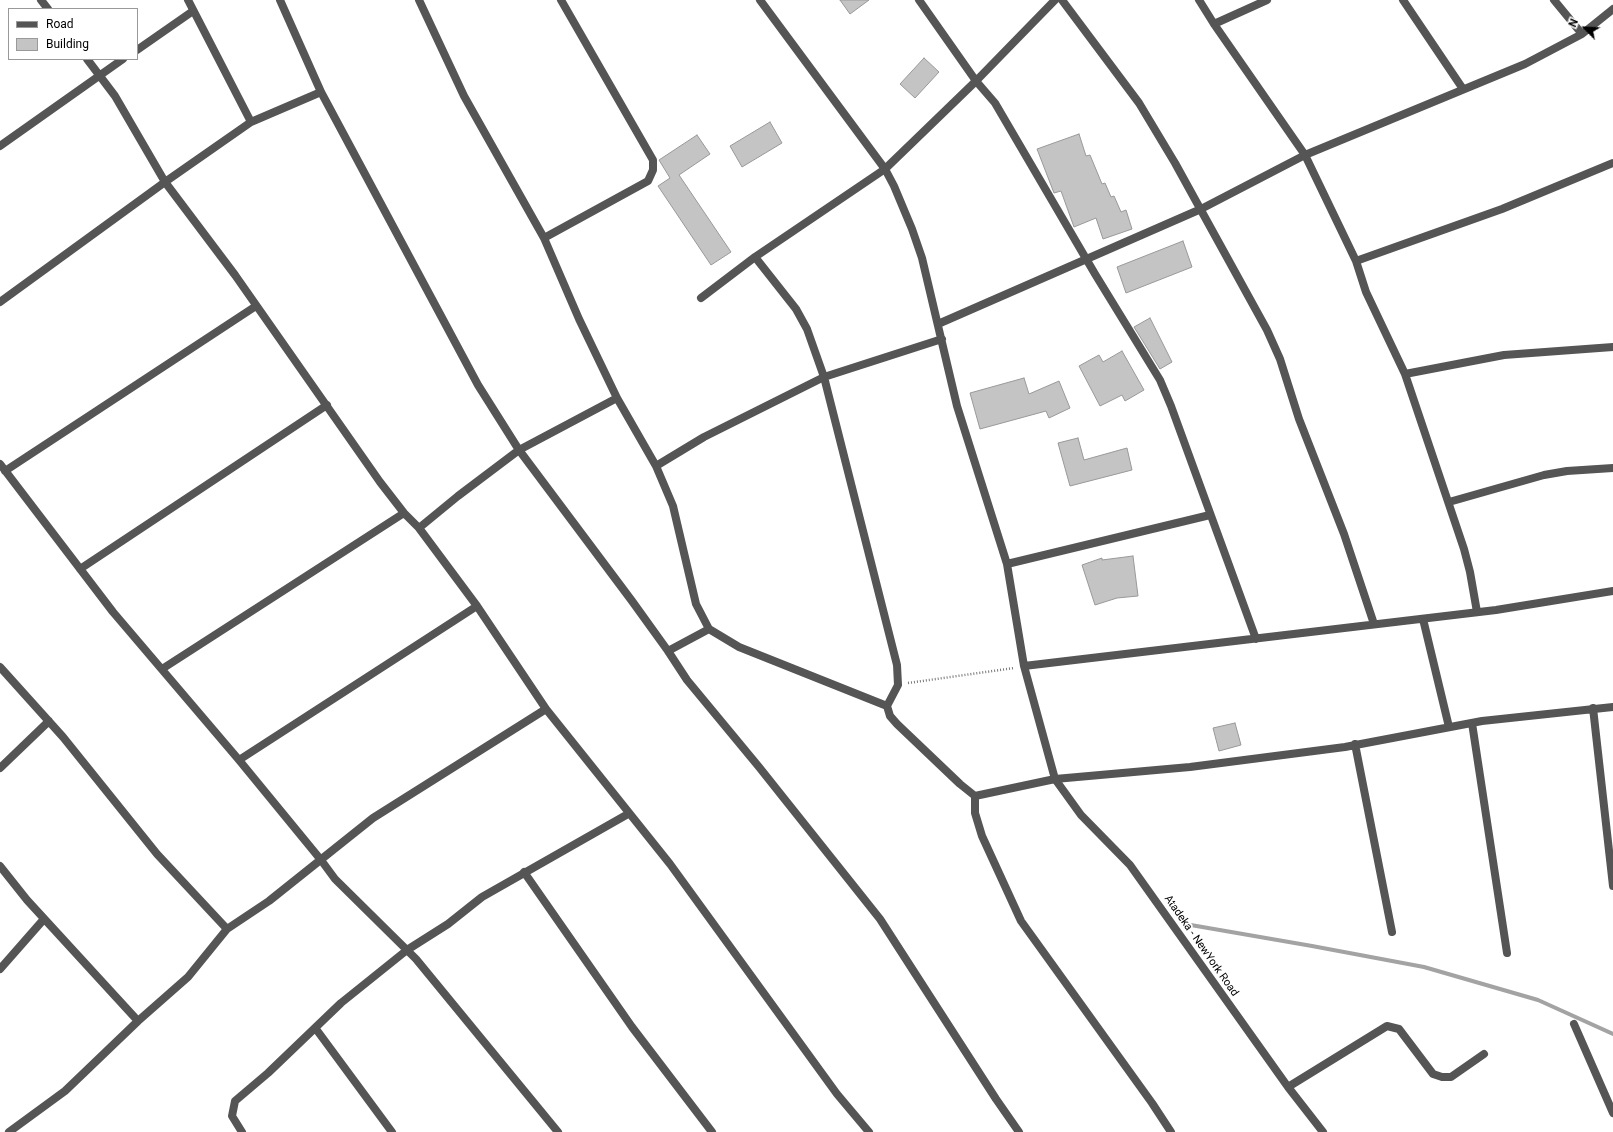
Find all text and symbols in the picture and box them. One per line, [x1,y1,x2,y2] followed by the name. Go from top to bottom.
[8,8,138,60] legend
[1565,8,1605,48] north arrow
[46,17,74,31] text: Road
[1566,17,1581,29] text: N
[46,37,89,51] text: Building
[1161,893,1241,999] street label: Atadeka - NewYork Road

